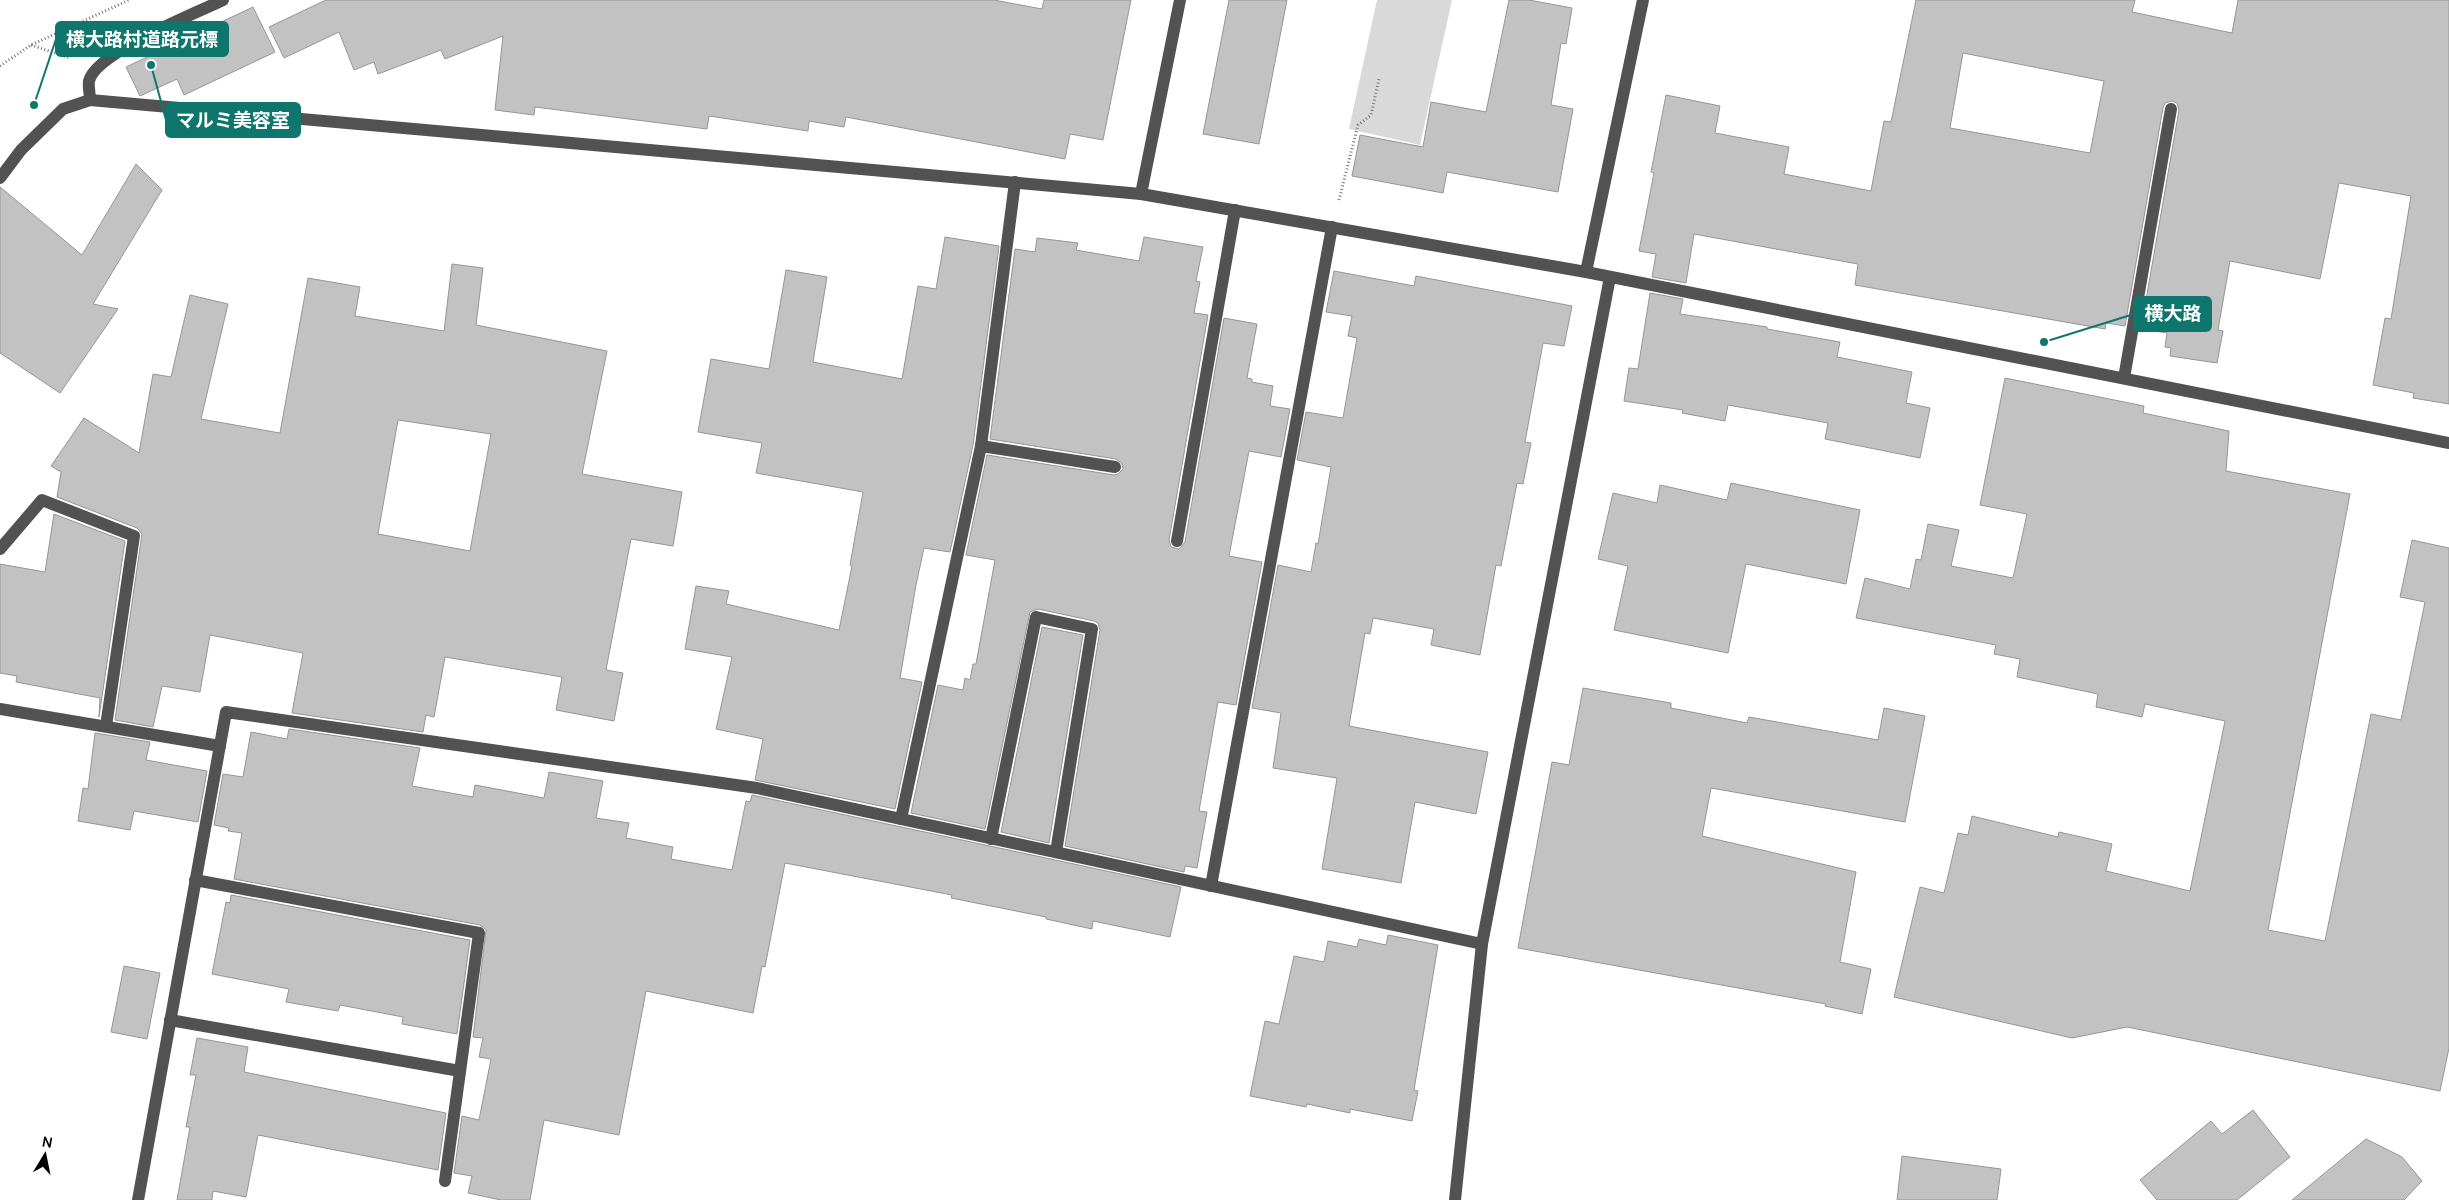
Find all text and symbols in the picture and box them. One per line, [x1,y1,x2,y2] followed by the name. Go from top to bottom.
[56,22,228,56] callout: 横大路村道路元標
[66,26,218,52] text: 横大路村道路元標
[166,103,300,137] callout: マルミ美容室
[176,107,290,133] text: マルミ美容室
[2134,297,2211,331] callout: 横大路
[2144,300,2202,326] text: 横大路
[20,1130,70,1180] north arrow
[41,1131,54,1152] text: N

